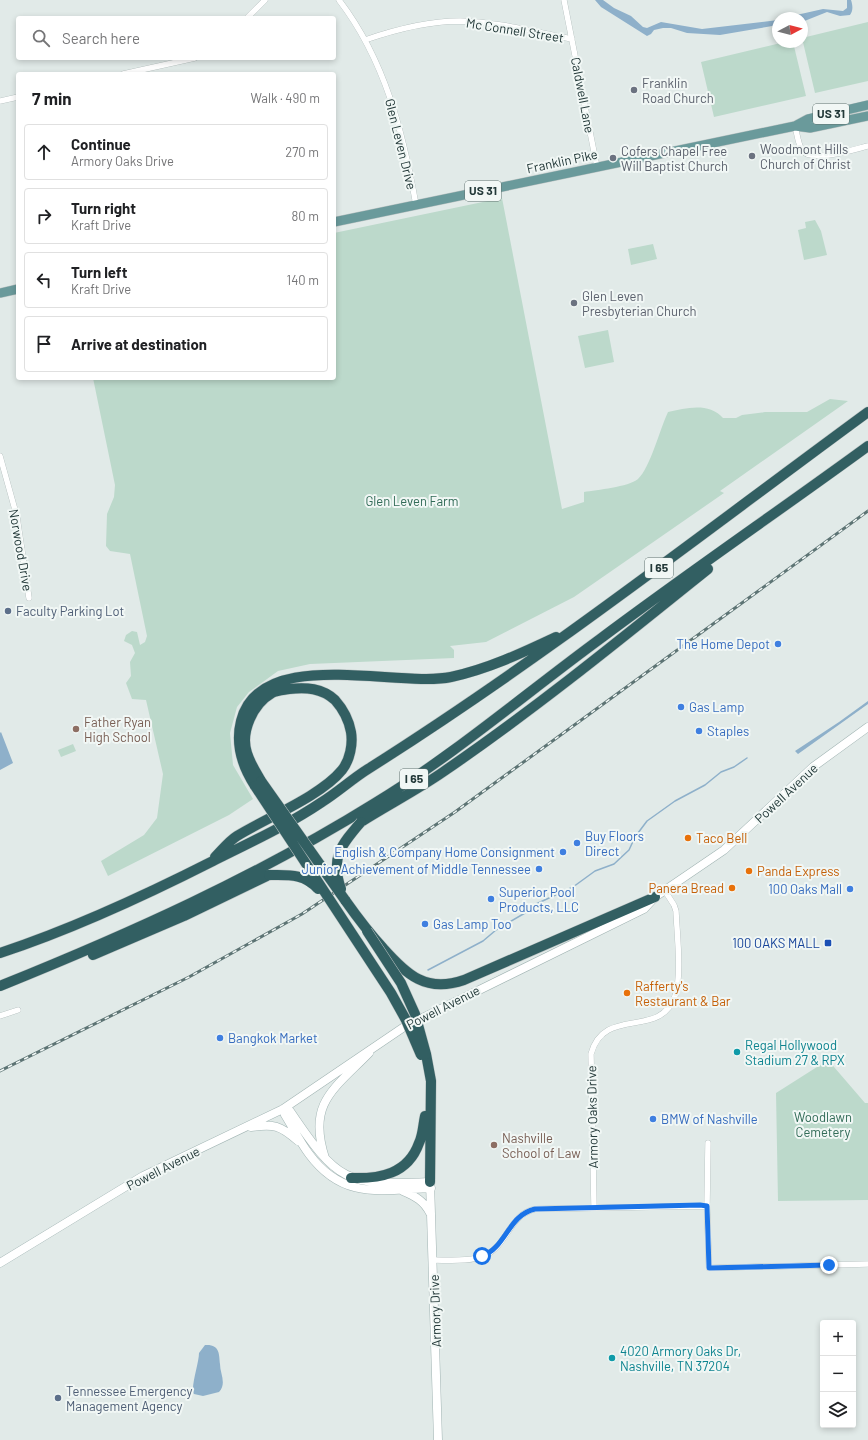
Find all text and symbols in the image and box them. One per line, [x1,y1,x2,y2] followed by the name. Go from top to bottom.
[772,12,808,48] north arrow
[465,14,565,46] street label: Mc Connell Street
[16,16,336,60] search box
[30,27,52,49] icon: search
[62,29,140,47] text: Search here
[568,56,598,134] street label: Caldwell Lane
[642,75,714,106] place label: Franklin Road Church
[629,85,639,95] marker: Franklin Road Church
[32,88,72,108] text: 7 min
[250,90,320,106] text: Walk · 490 m
[382,97,420,191] street label: Glen Leven Drive
[813,104,849,124] road number: US 31
[71,135,131,153] text: Continue
[33,141,55,163] icon: ahead
[760,141,851,172] place label: Woodmont Hills Church of Christ
[621,143,728,174] place label: Cofers Chapel Free Will Baptist Church
[285,144,319,160] text: 270 m
[525,146,599,176] street label: Franklin Pike
[747,151,757,161] marker: Woodmont Hills Church of Christ
[71,153,174,169] text: Armory Oaks Drive
[608,153,618,163] marker: Cofers Chapel Free Will Baptist Church
[465,181,501,201] road number: US 31
[71,199,136,217] text: Turn right
[33,205,55,227] icon: right
[292,208,319,224] text: 80 m
[71,217,131,233] text: Kraft Drive
[71,263,127,281] text: Turn left
[33,269,55,291] icon: left
[287,272,319,288] text: 140 m
[71,281,131,297] text: Kraft Drive
[582,288,696,319] place label: Glen Leven Presbyterian Church
[569,298,579,308] marker: Glen Leven Presbyterian Church
[33,333,55,355] icon: arrive
[71,335,207,353] text: Arrive at destination
[365,493,459,509] park label: Glen Leven Farm
[6,508,36,592] street label: Norwood Drive
[645,558,673,578] road number: I 65
[16,603,124,619] place label: Faculty Parking Lot
[3,606,13,616] marker: Faculty Parking Lot
[677,636,770,652] place label: The Home Depot
[773,639,783,649] marker: The Home Depot
[689,699,744,715] place label: Gas Lamp
[676,702,686,712] marker: Gas Lamp
[84,714,151,745] place label: Father Ryan High School
[707,723,749,739] place label: Staples
[71,724,81,734] marker: Father Ryan High School
[694,726,704,736] marker: Staples
[751,760,821,826] street label: Powell Avenue
[400,769,428,789] road number: I 65
[585,828,644,859] place label: Buy Floors Direct
[696,830,747,846] place label: Taco Bell
[683,833,693,843] marker: Taco Bell
[572,838,582,848] marker: Buy Floors Direct
[334,844,555,860] place label: English & Company Home Consignment
[558,847,568,857] marker: English & Company Home Consignment
[302,861,531,877] place label: Junior Achievement of Middle Tennessee
[757,863,840,879] place label: Panda Express
[534,864,544,874] marker: Junior Achievement of Middle Tennessee
[744,866,754,876] marker: Panda Express
[648,880,724,896] place label: Panera Bread
[768,881,842,897] place label: 100 Oaks Mall
[727,883,737,893] marker: Panera Bread
[499,884,579,915] place label: Superior Pool Products, LLC
[845,884,855,894] marker: 100 Oaks Mall
[486,894,496,904] marker: Superior Pool Products, LLC
[433,916,512,932] place label: Gas Lamp Too
[420,919,430,929] marker: Gas Lamp Too
[732,935,820,951] place label: 100 OAKS MALL
[823,938,833,948] marker: 100 OAKS MALL
[635,978,731,1009] place label: Rafferty's Restaurant & Bar
[404,982,482,1032] street label: Powell Avenue
[622,988,632,998] marker: Rafferty's Restaurant & Bar
[228,1030,318,1046] place label: Bangkok Market
[215,1033,225,1043] marker: Bangkok Market
[745,1037,845,1068] place label: Regal Hollywood Stadium 27 & RPX
[732,1047,742,1057] marker: Regal Hollywood Stadium 27 & RPX
[583,1065,601,1169] street label: Armory Oaks Drive
[794,1109,852,1140] park label: Woodlawn Cemetery
[661,1111,758,1127] place label: BMW of Nashville
[648,1114,658,1124] marker: BMW of Nashville
[502,1130,581,1161] place label: Nashville School of Law
[489,1140,499,1150] marker: Nashville School of Law
[124,1143,202,1193] street label: Powell Avenue
[473,1247,491,1265] route start
[820,1256,838,1274] route end
[426,1274,444,1348] street label: Armory Drive
[820,1320,856,1428] map controls
[820,1320,856,1356] button: +
[620,1343,741,1374] place label: 4020 Armory Oaks Dr, Nashville, TN 37204
[607,1353,617,1363] marker: 4020 Armory Oaks Dr, Nashville, TN 37204
[820,1356,856,1392] button: −
[66,1383,192,1414] place label: Tennessee Emergency Management Agency
[820,1392,856,1428] button: layers
[53,1393,63,1403] marker: Tennessee Emergency Management Agency

